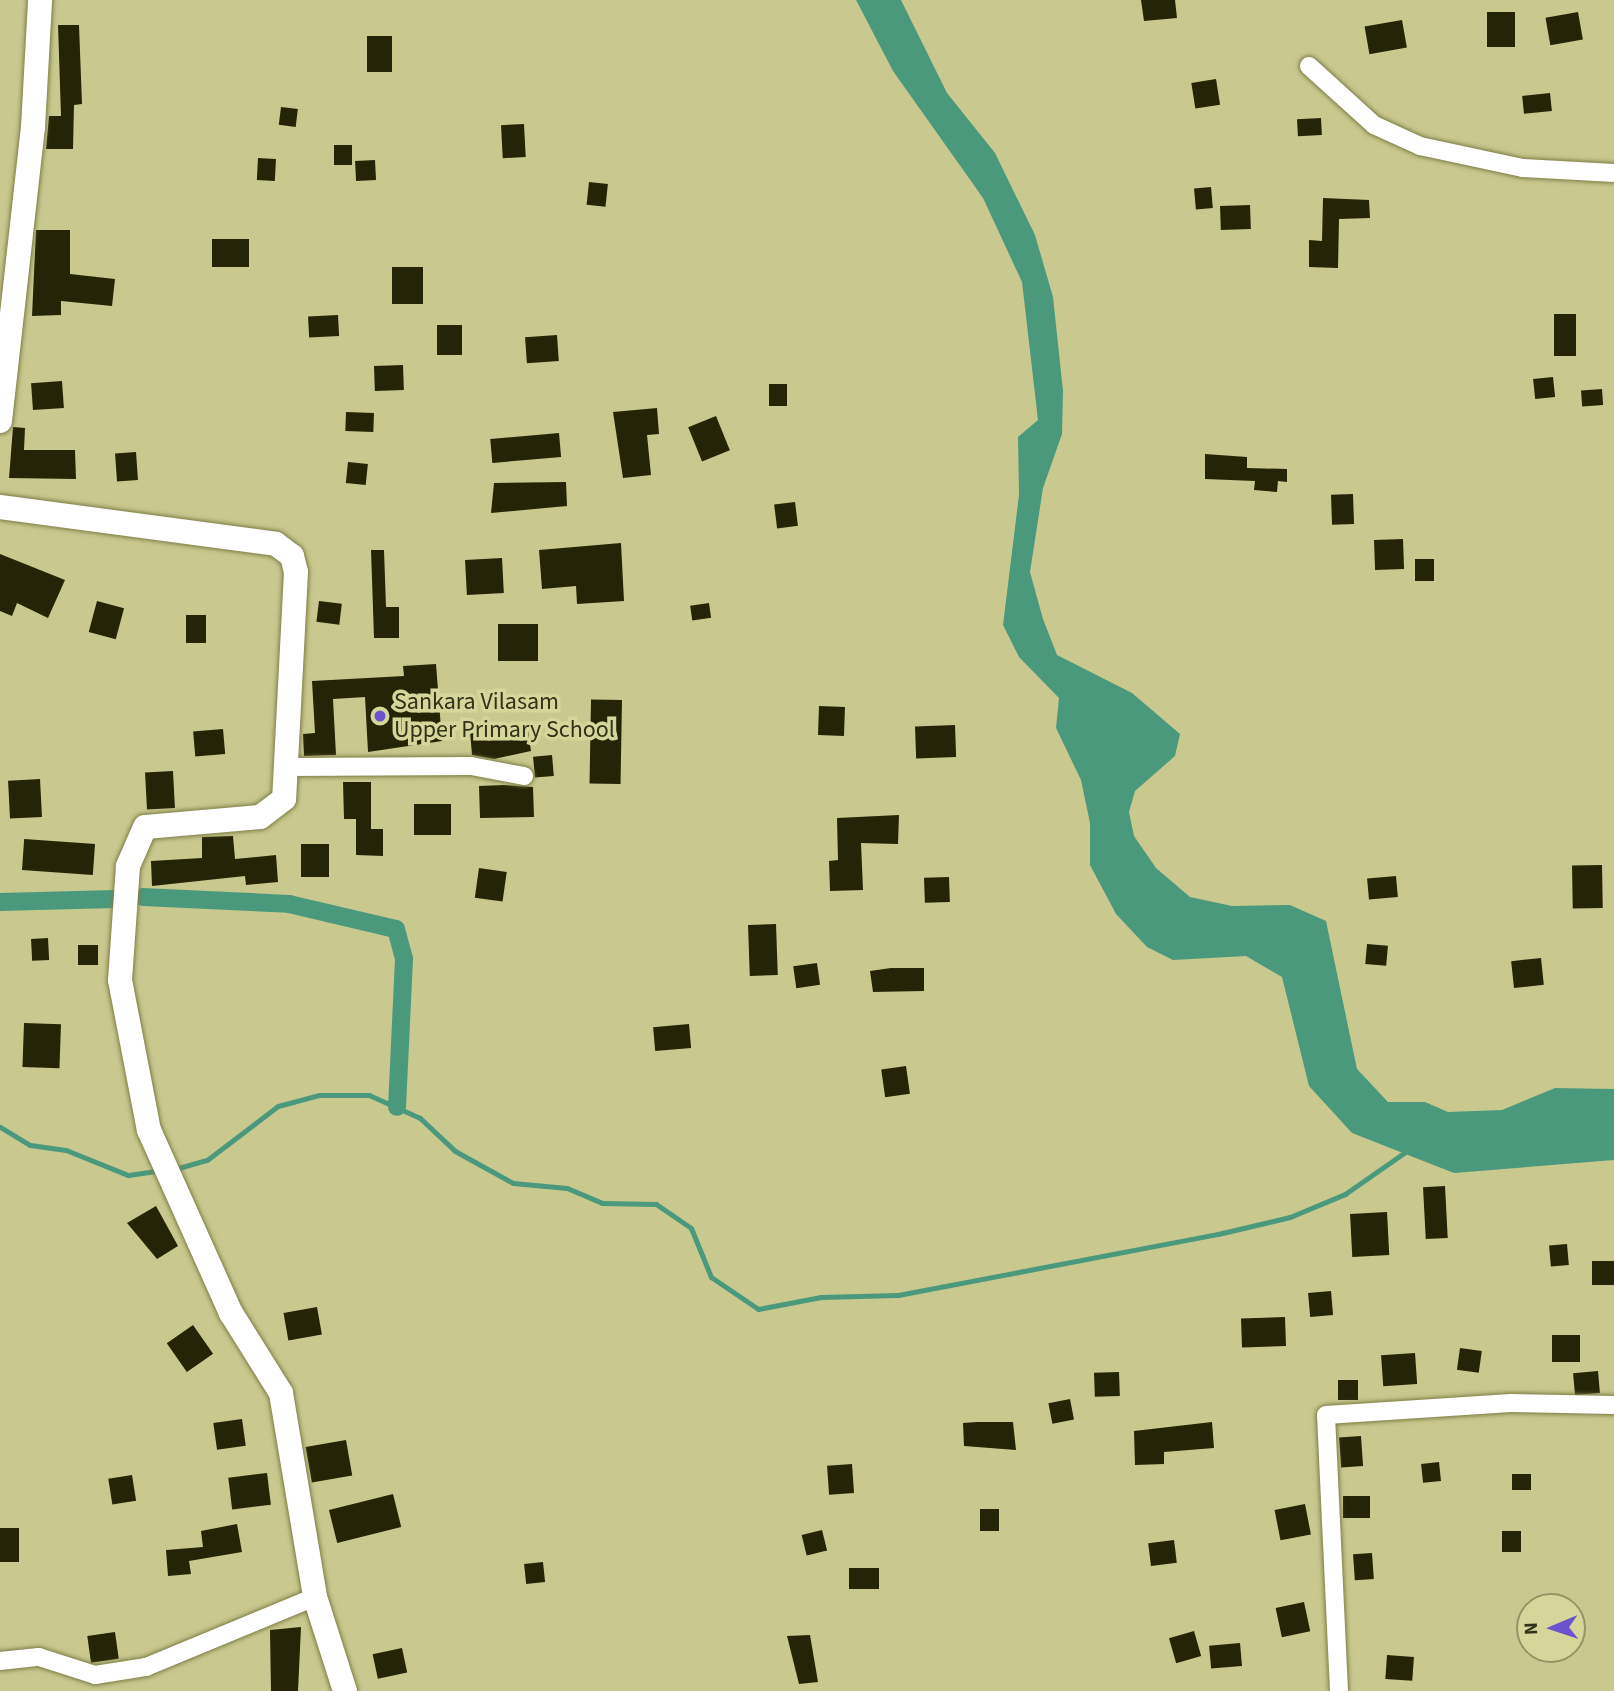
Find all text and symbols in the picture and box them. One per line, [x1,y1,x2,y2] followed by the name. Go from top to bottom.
[394,688,615,744] place label: Sankara Vilasam Upper Primary School
[372,708,388,724] marker: Sankara Vilasam Upper Primary School
[1516,1593,1586,1663] north arrow
[1518,1622,1545,1635] text: N

